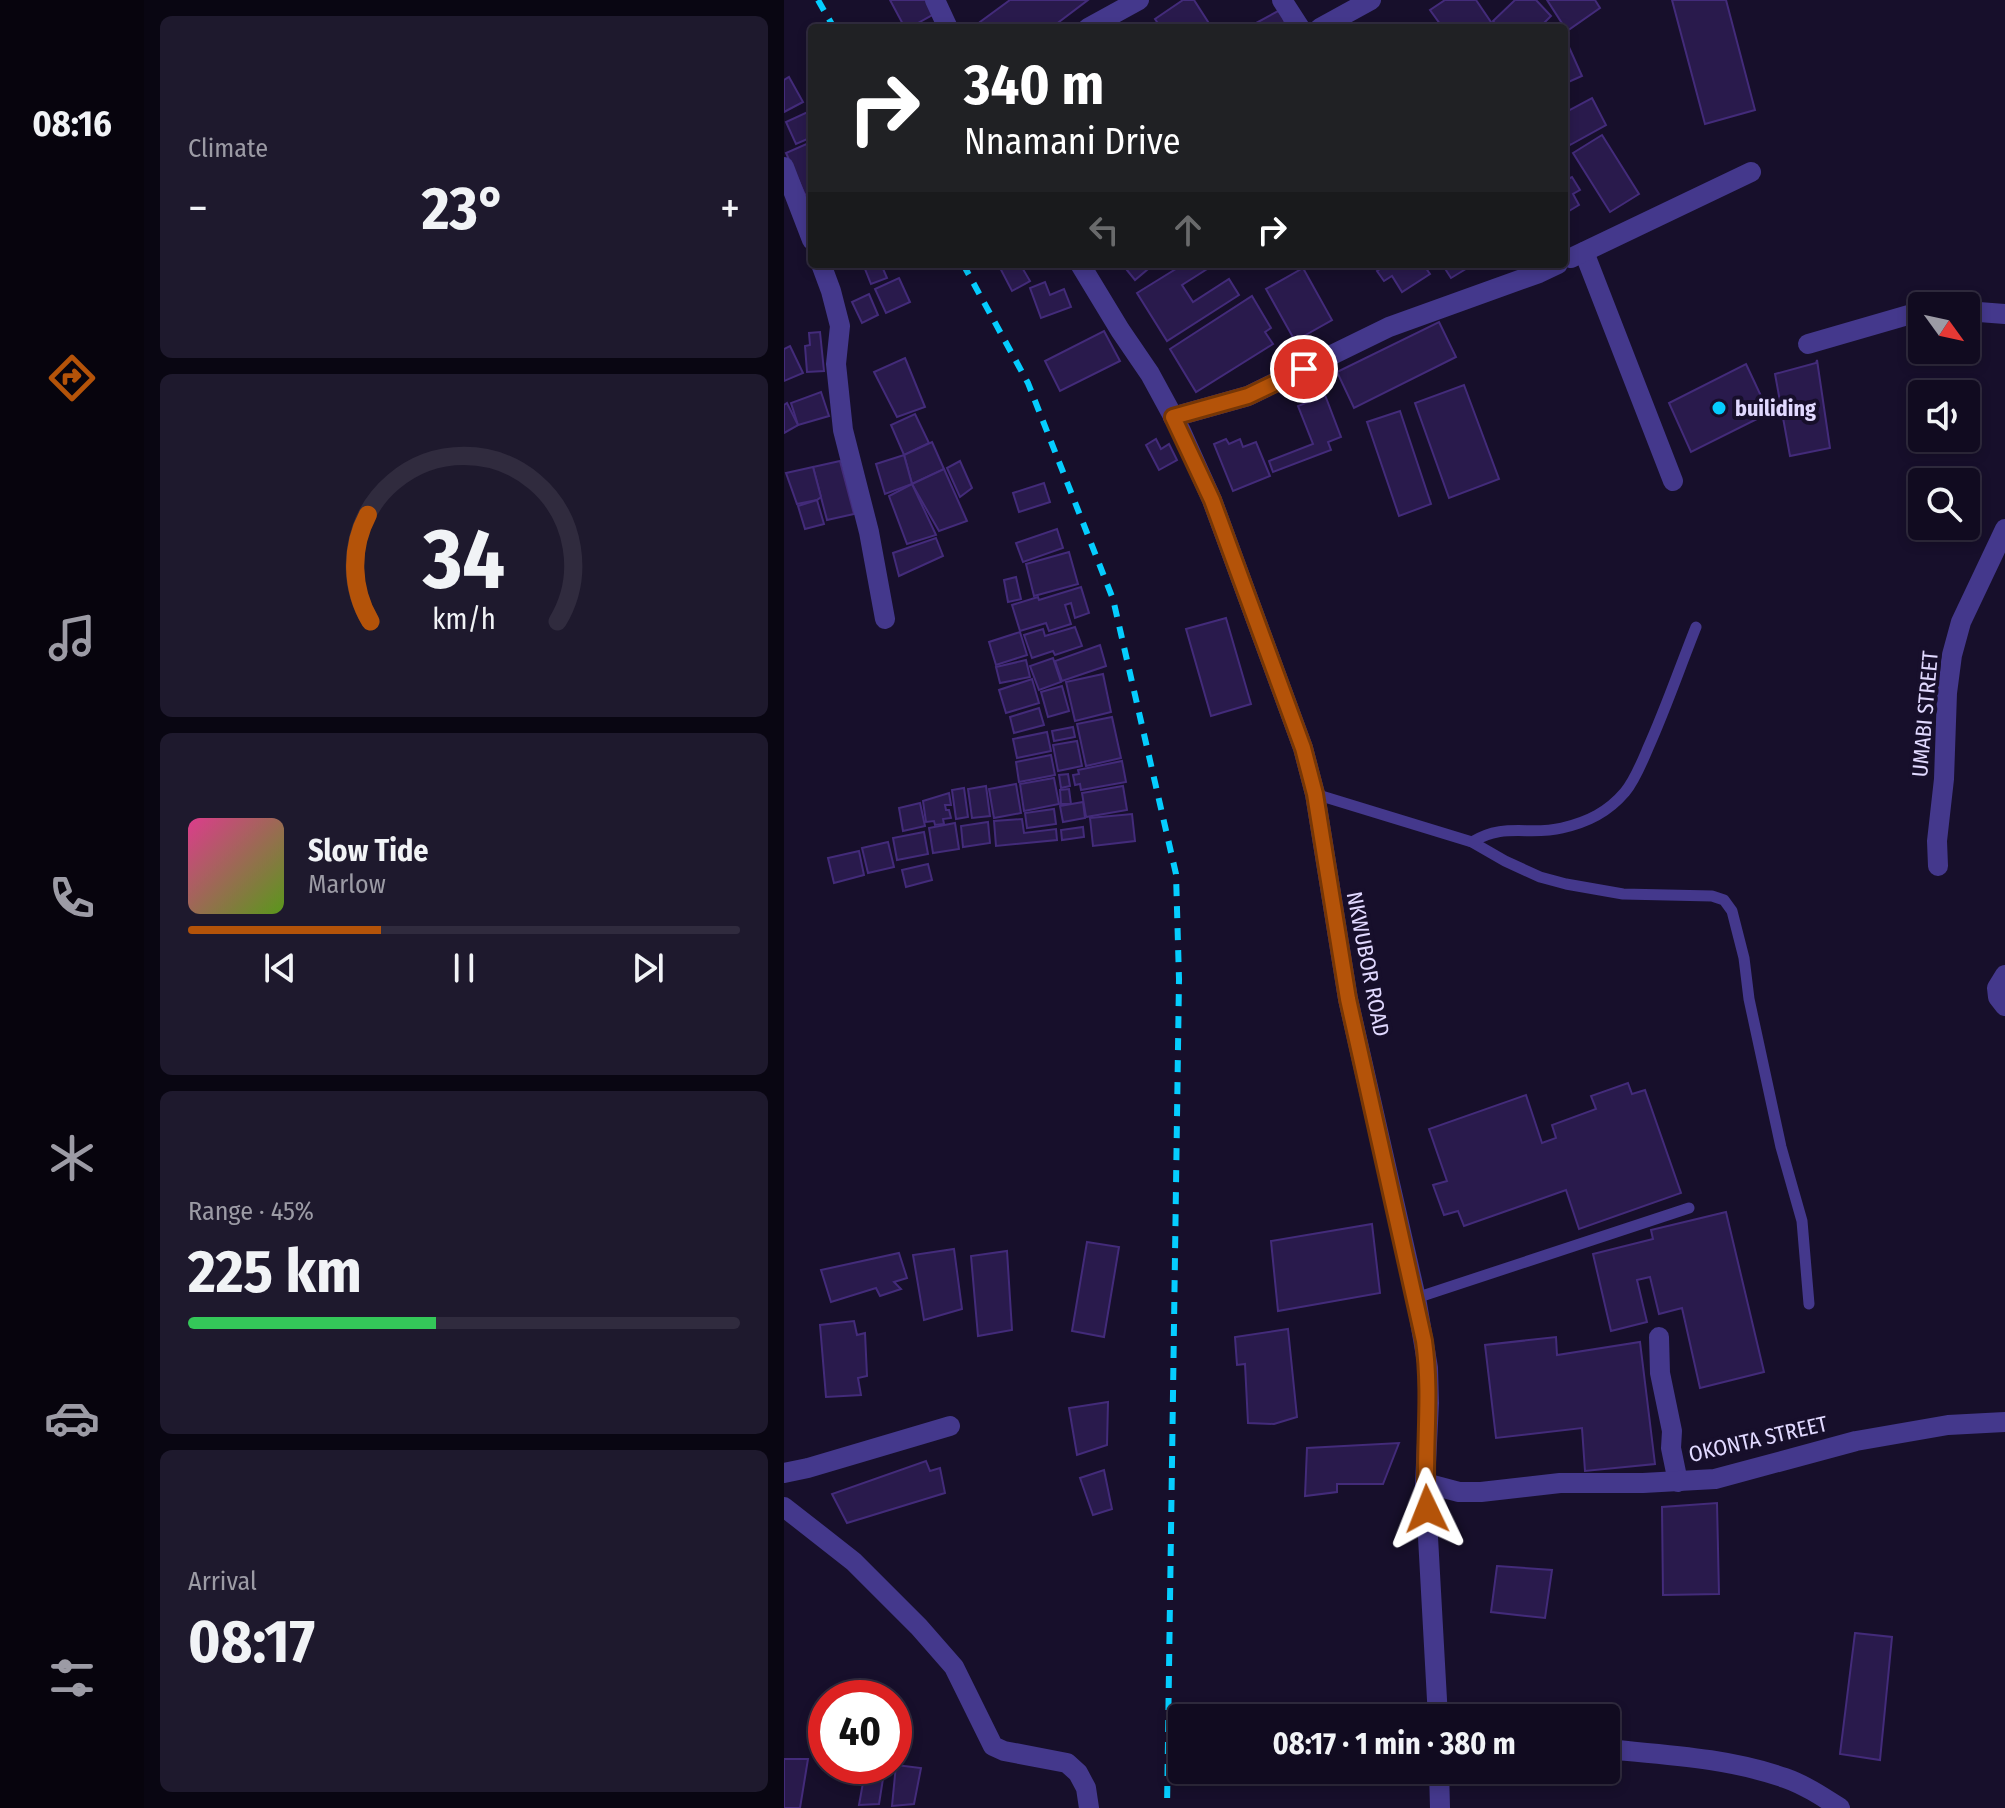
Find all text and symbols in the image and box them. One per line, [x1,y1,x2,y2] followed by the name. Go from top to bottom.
[964,52,1104,119] text: 340 m
[832,56,936,160] icon: right
[32,102,112,146] text: 08:16
[964,120,1181,164] text: Nnamani Drive
[188,133,268,164] text: Climate
[422,173,506,245] text: 23°
[188,182,208,235] text: −
[720,182,740,235] text: +
[1082,208,1126,252] icon: left
[1166,208,1210,252] icon: ahead
[1250,208,1294,252] icon: right
[1908,292,1980,364] north arrow
[1908,292,1980,540] map controls
[1270,335,1338,403] pin
[1282,347,1326,391] icon: arrive
[44,350,100,406] icon: directions
[1908,380,1980,452] button: sound
[1735,395,1816,422] place label: builiding
[1710,399,1728,417] marker: builiding
[1908,468,1980,540] button: search
[422,509,505,609] text: 34
[432,602,496,637] text: km/h
[44,610,100,666] icon: music
[1906,649,1944,778] street label: UMABI STREET
[308,833,429,869] text: Slow Tide
[308,869,386,900] text: Marlow
[44,870,100,926] icon: phone
[1341,889,1395,1039] street label: NKWUBOR ROAD
[258,946,302,990] icon: previous
[442,946,486,990] icon: pause
[626,946,670,990] icon: next
[44,1130,100,1186] icon: climate
[188,1196,314,1227] text: Range · 45%
[188,1236,362,1308] text: 225 km
[44,1390,100,1446] icon: car
[1686,1410,1831,1468] street label: OKONTA STREET
[1385,1467,1469,1551] position arrow
[188,1566,257,1597] text: Arrival
[188,1606,315,1678] text: 08:17
[44,1650,100,1706] icon: filters
[808,1680,912,1784] speed limit sign: 40
[1272,1726,1516,1762] text: 08:17 · 1 min · 380 m

